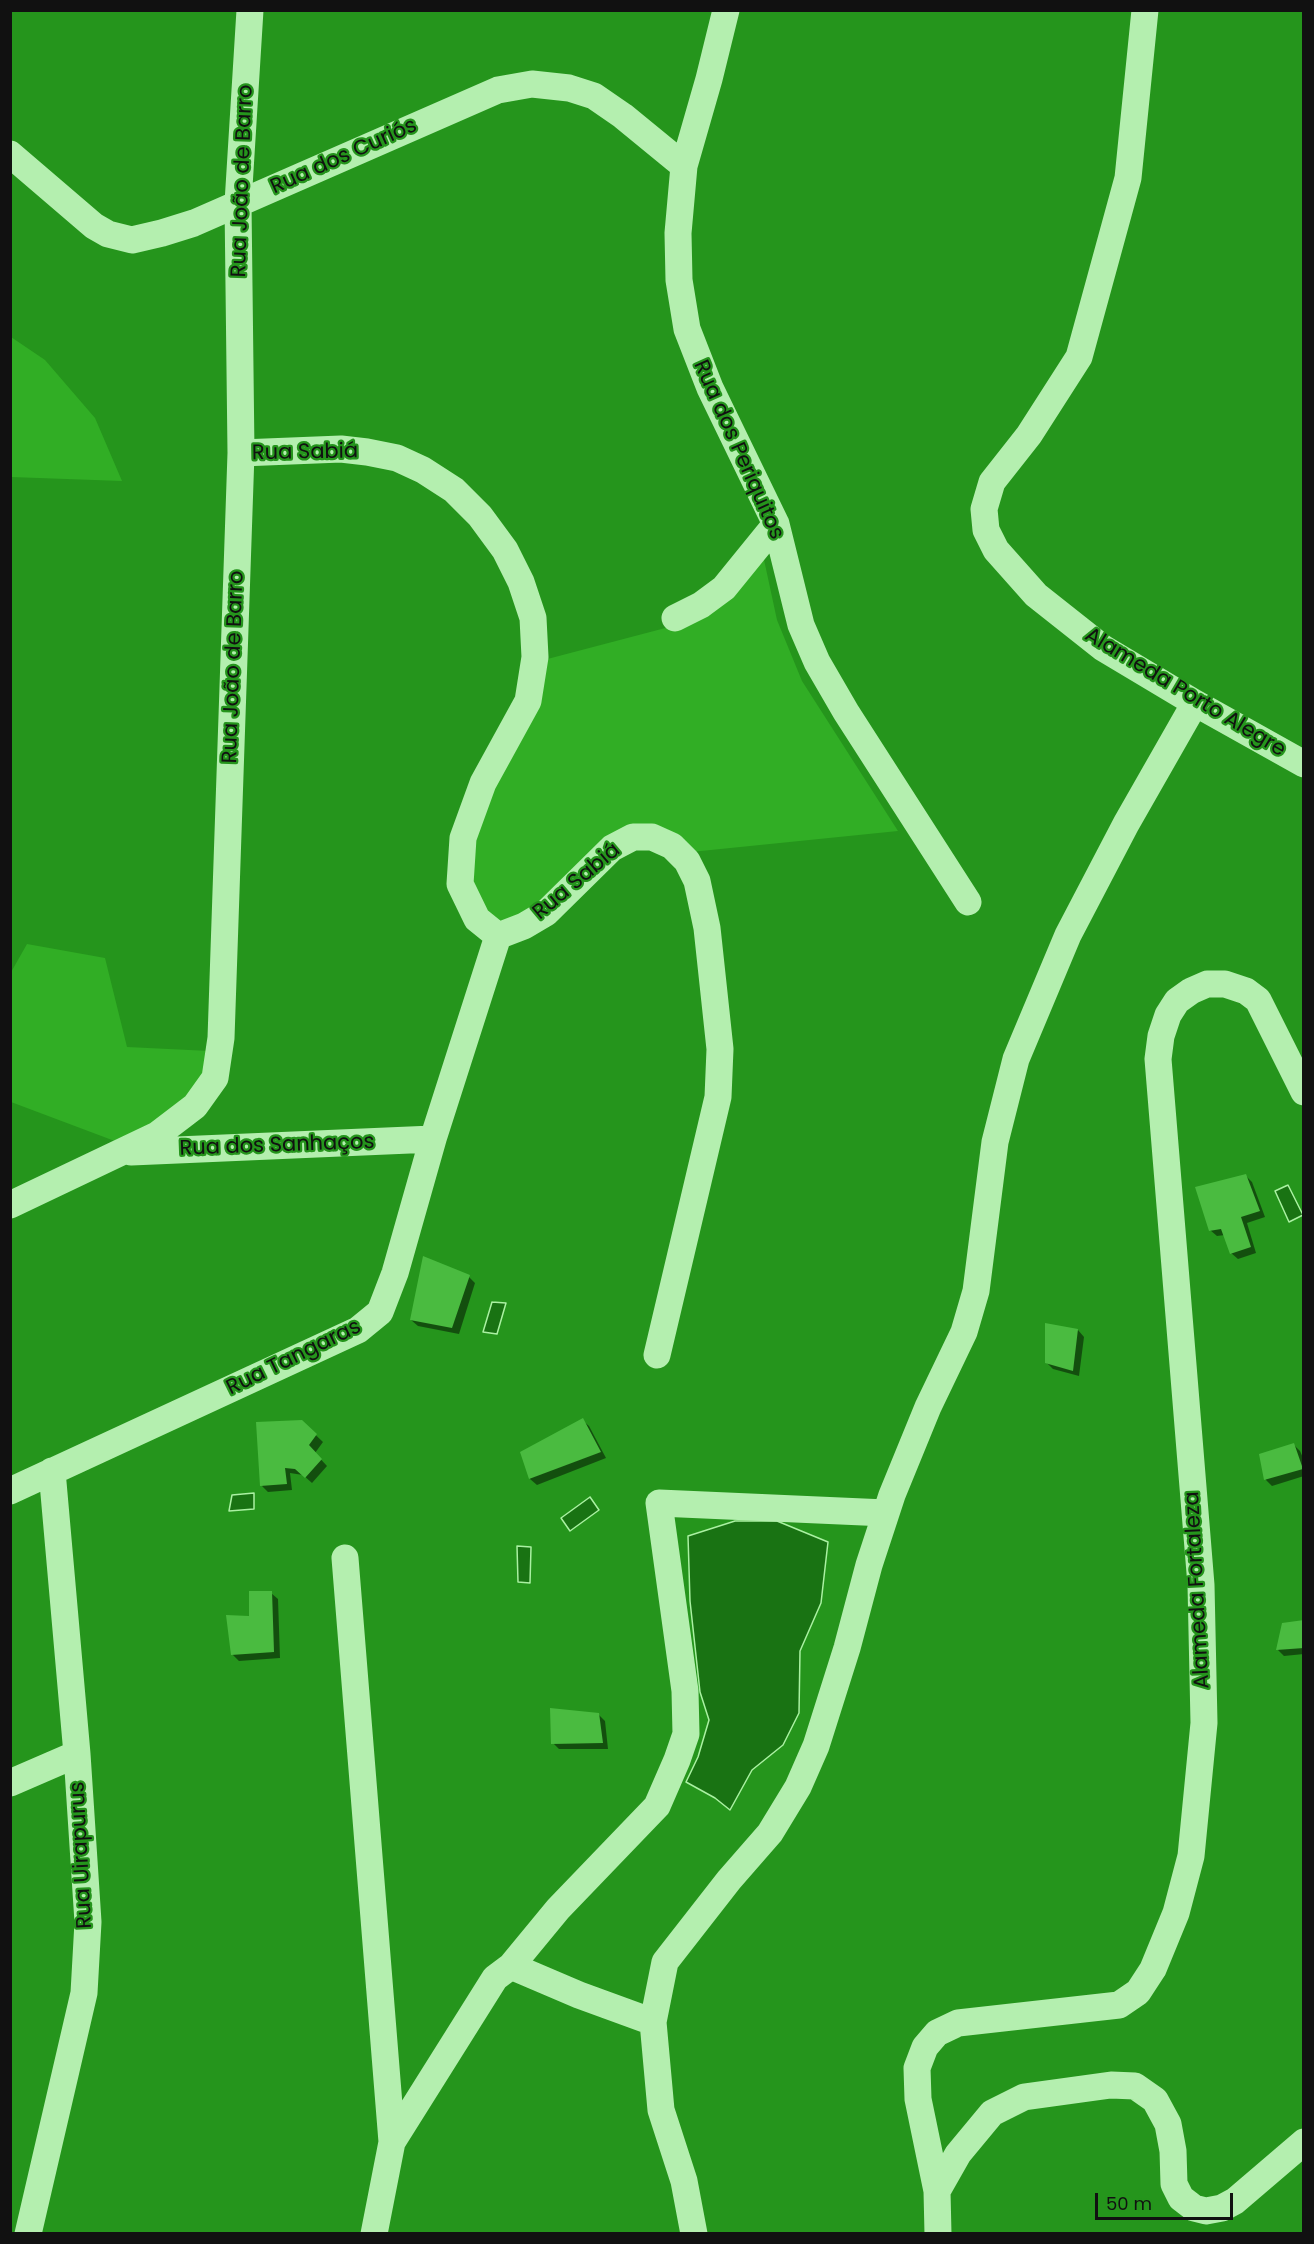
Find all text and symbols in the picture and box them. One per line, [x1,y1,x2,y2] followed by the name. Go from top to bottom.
[227,84,259,278] street label: Rua João de Barro
[267,114,421,200] street label: Rua dos Curiós
[687,357,789,543] street label: Rua dos Periquitos
[252,439,358,467] street label: Rua Sabiá
[218,570,250,764] street label: Rua João de Barro
[1080,623,1290,763] street label: Alameda Porto Alegre
[528,838,626,926] street label: Rua Sabiá
[179,1130,375,1162] street label: Rua dos Sanhaços
[223,1315,365,1401] street label: Rua Tangaras
[1180,1491,1216,1689] street label: Alameda Fortaleza
[66,1781,98,1929] street label: Rua Uirapurus
[1098,2181,1236,2219] scale bar
[1106,2191,1152,2216] text: 50 m

